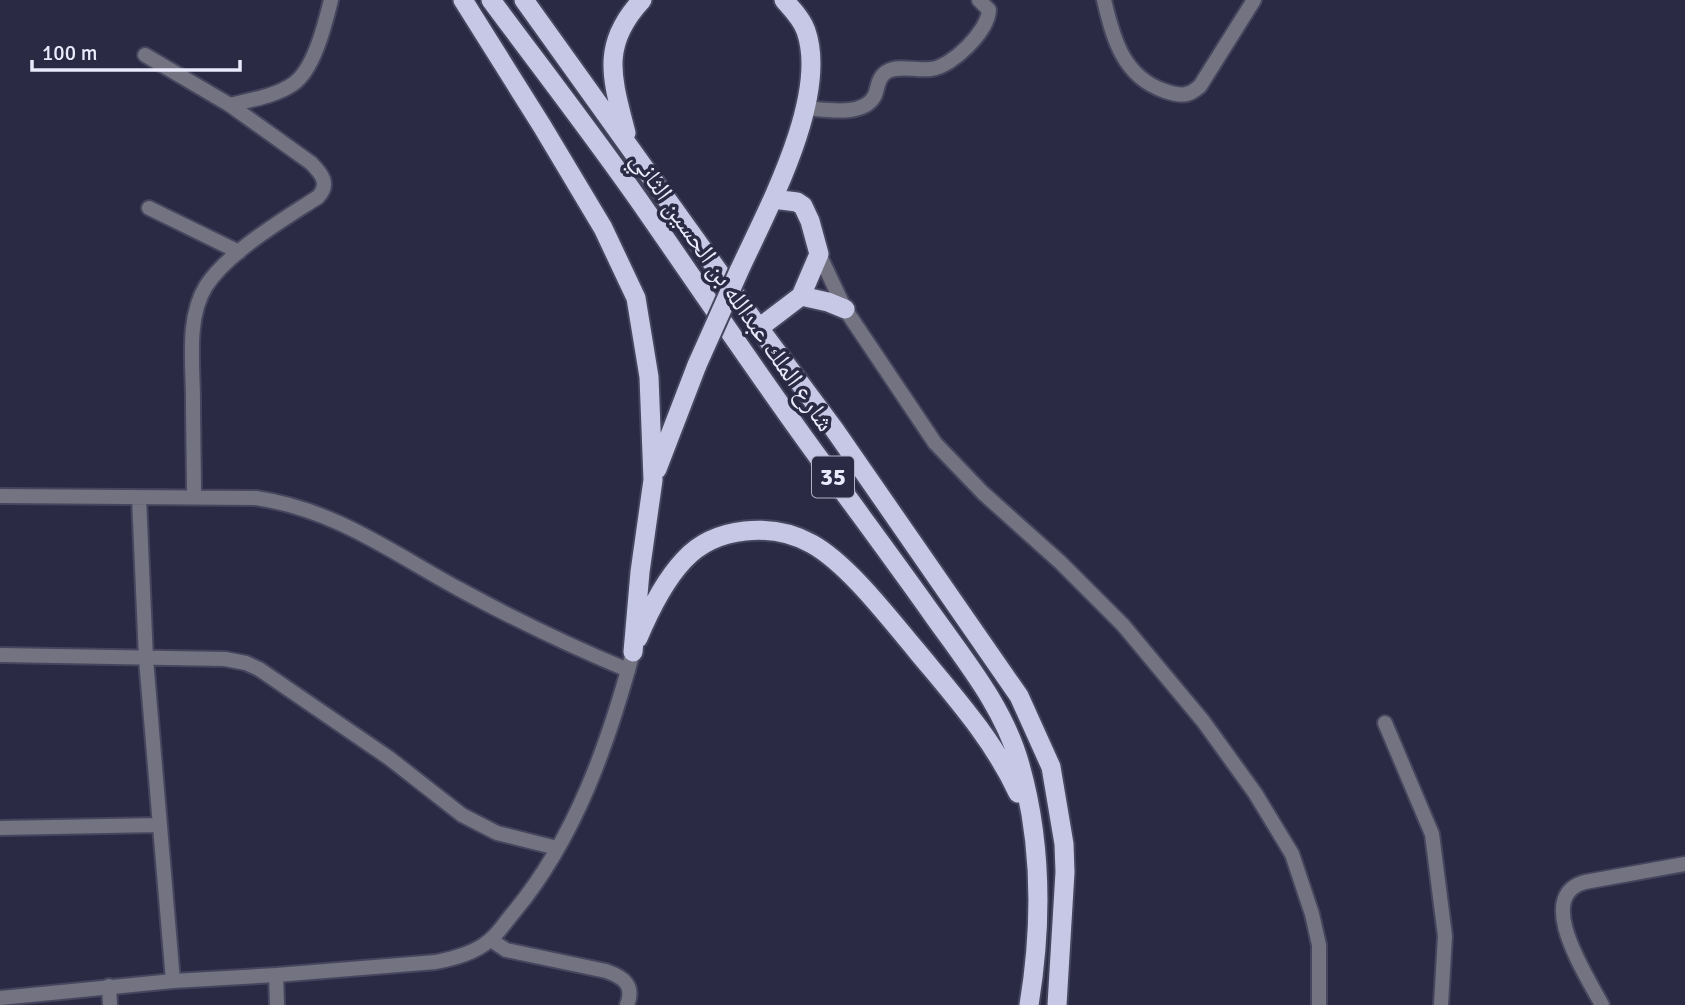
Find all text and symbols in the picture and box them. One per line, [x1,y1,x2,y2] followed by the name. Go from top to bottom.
[32,28,240,72] scale bar
[42,40,97,66] text: 100 m
[620,145,841,440] street label: شارع الملك عبدالله بن الحسين الثاني
[812,456,854,498] road number: 35

